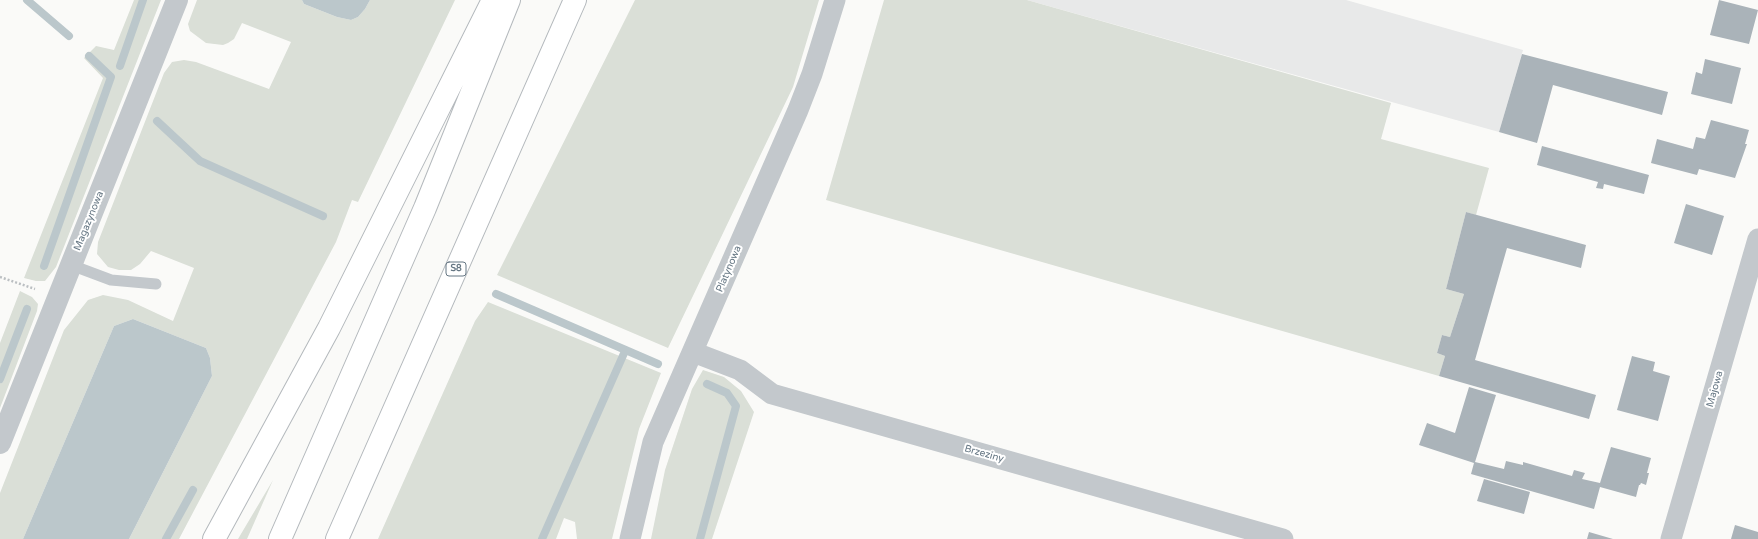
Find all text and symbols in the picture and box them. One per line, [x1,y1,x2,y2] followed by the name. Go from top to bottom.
[72,189,106,253] street label: Magazynowa
[714,244,744,294] street label: Platynowa
[446,262,466,276] road number: S8
[1704,369,1726,409] street label: Majowa
[963,443,1005,465] street label: Brzeziny

